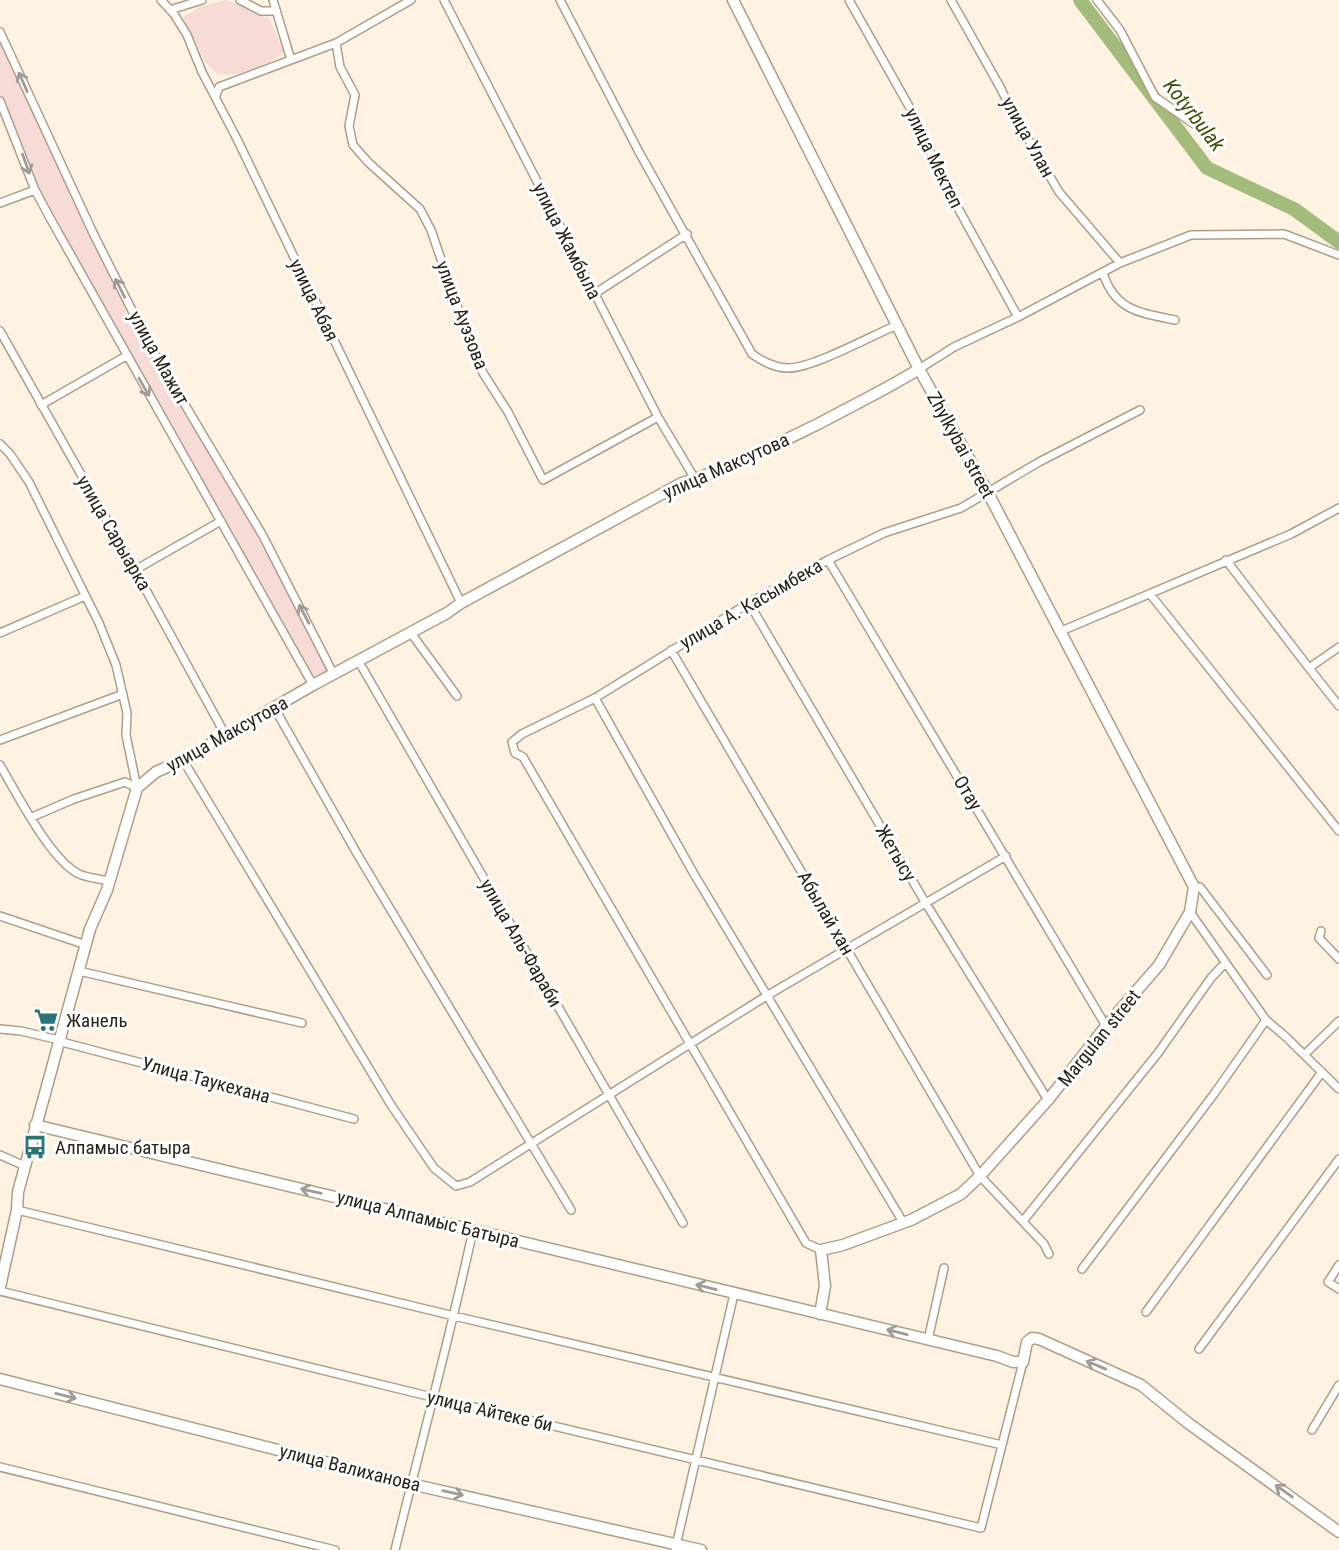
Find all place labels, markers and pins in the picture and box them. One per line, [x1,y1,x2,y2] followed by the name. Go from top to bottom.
[32,1006,60,1034] supermarket icon: Жанель
[66,1009,128,1032] place label: Жанель
[21,1133,49,1161] bus stop icon: Алпамыс батыра
[55,1136,191,1159] place label: Алпамыс батыра

